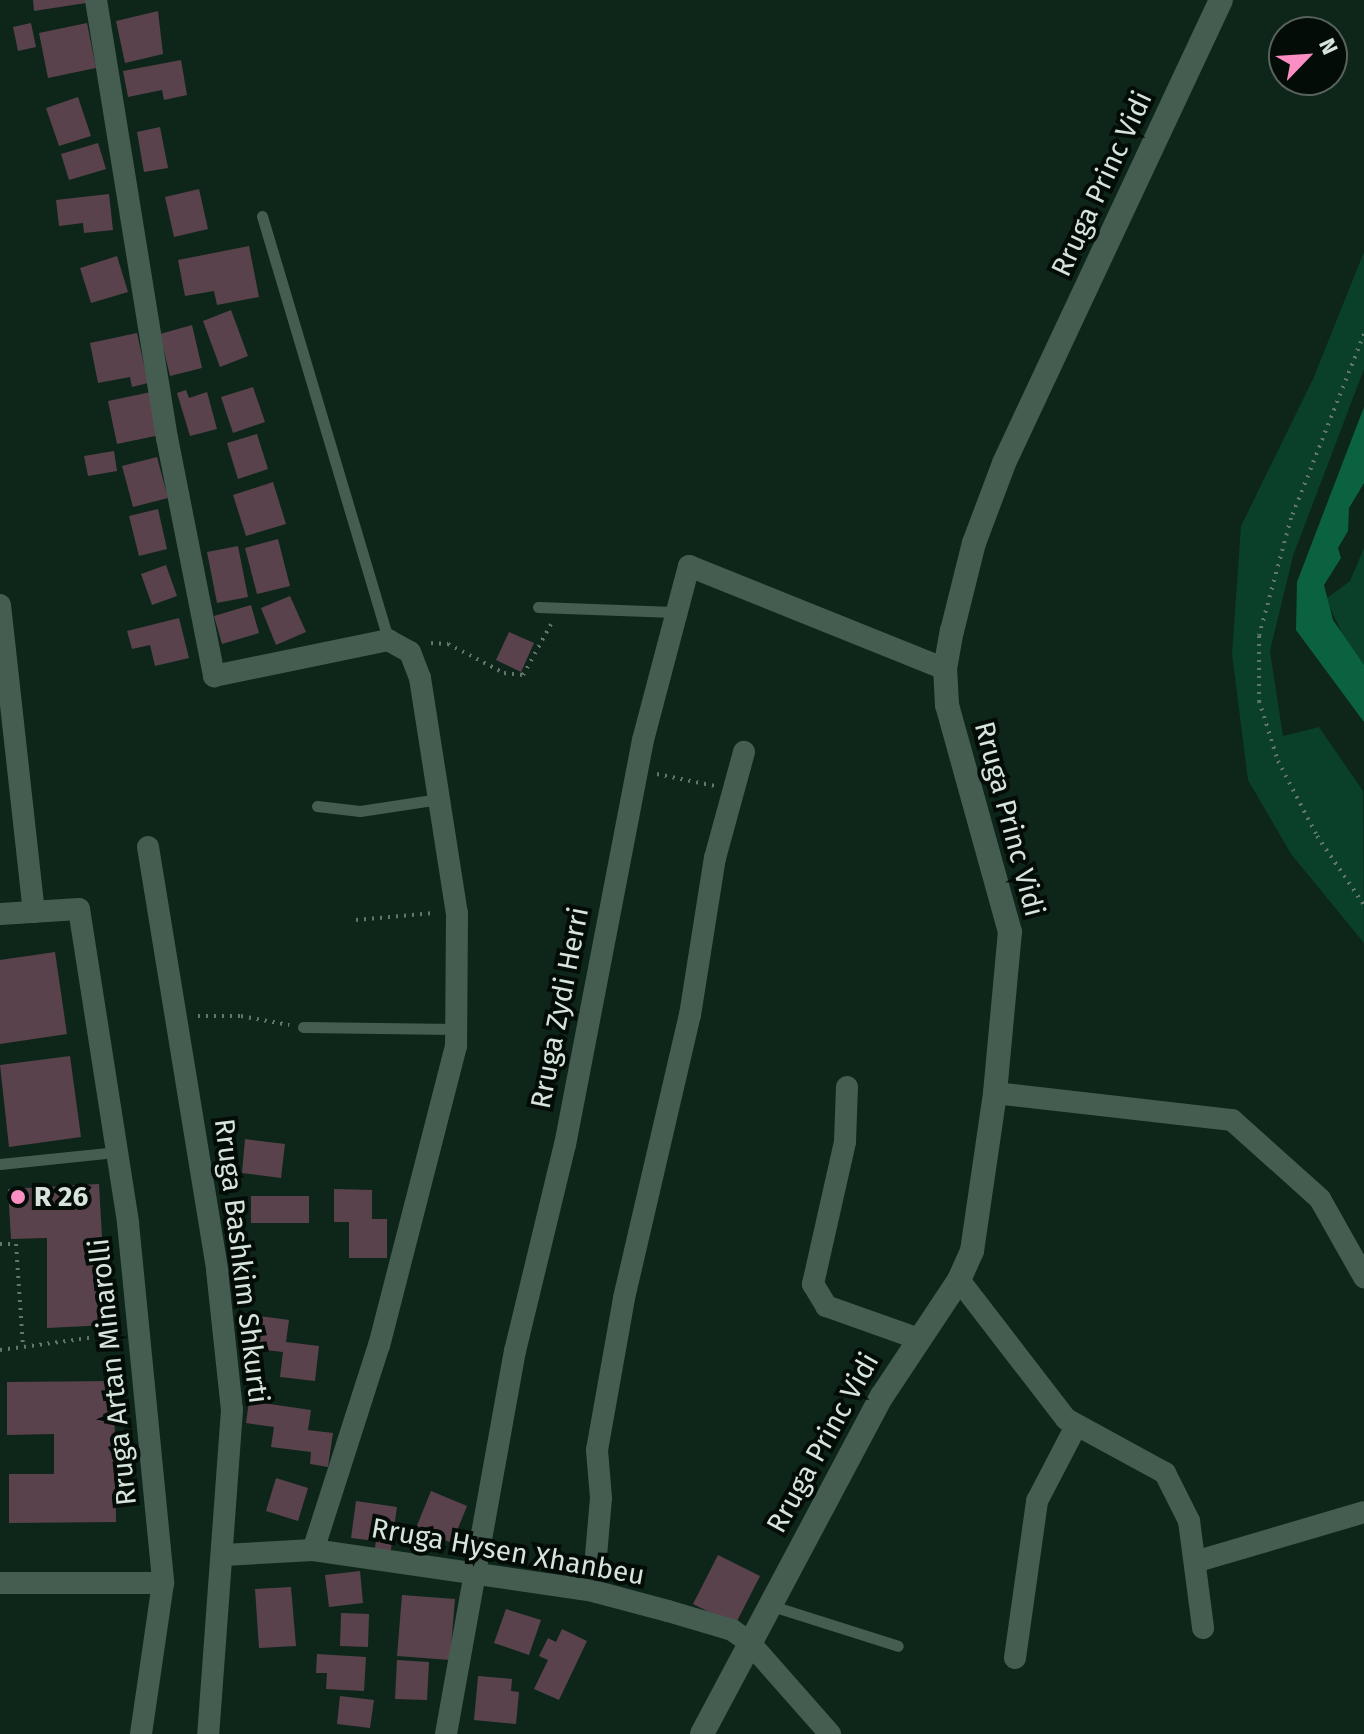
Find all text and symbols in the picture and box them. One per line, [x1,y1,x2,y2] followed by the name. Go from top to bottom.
[1268,16,1348,96] north arrow
[1313,34,1344,59] text: N
[1044,86,1160,282] street label: Rruga Princ Vidi
[967,718,1051,920] street label: Rruga Princ Vidi
[524,904,596,1112] street label: Rruga Zydi Herri
[207,1117,275,1405] street label: Rruga Bashkim Shkurti
[34,1180,88,1214] place label: R 26
[9,1188,27,1206] marker: R 26
[82,1237,144,1507] street label: Rruga Artan Minarolli
[760,1347,886,1539] street label: Rruga Princ Vidi
[369,1511,647,1593] street label: Rruga Hysen Xhanbeu

